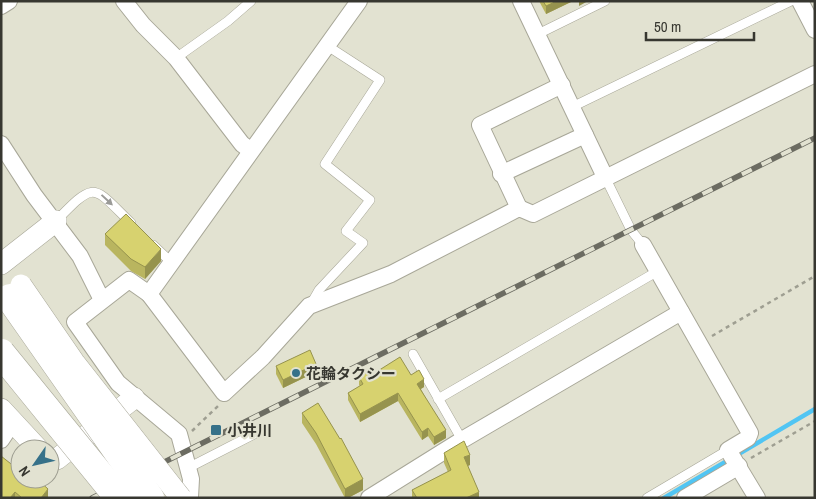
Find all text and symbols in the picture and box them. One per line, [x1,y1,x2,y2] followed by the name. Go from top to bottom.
[646,10,754,42] scale bar
[654,16,681,37] text: 50 m
[101,194,113,206] one-way arrow
[306,363,396,384] place label: 花輪タクシー
[290,367,302,379] marker: 花輪タクシー
[227,420,272,441] place label: 小井川
[209,423,223,437] marker: 小井川
[10,439,60,489] north arrow
[14,463,34,480] text: N

